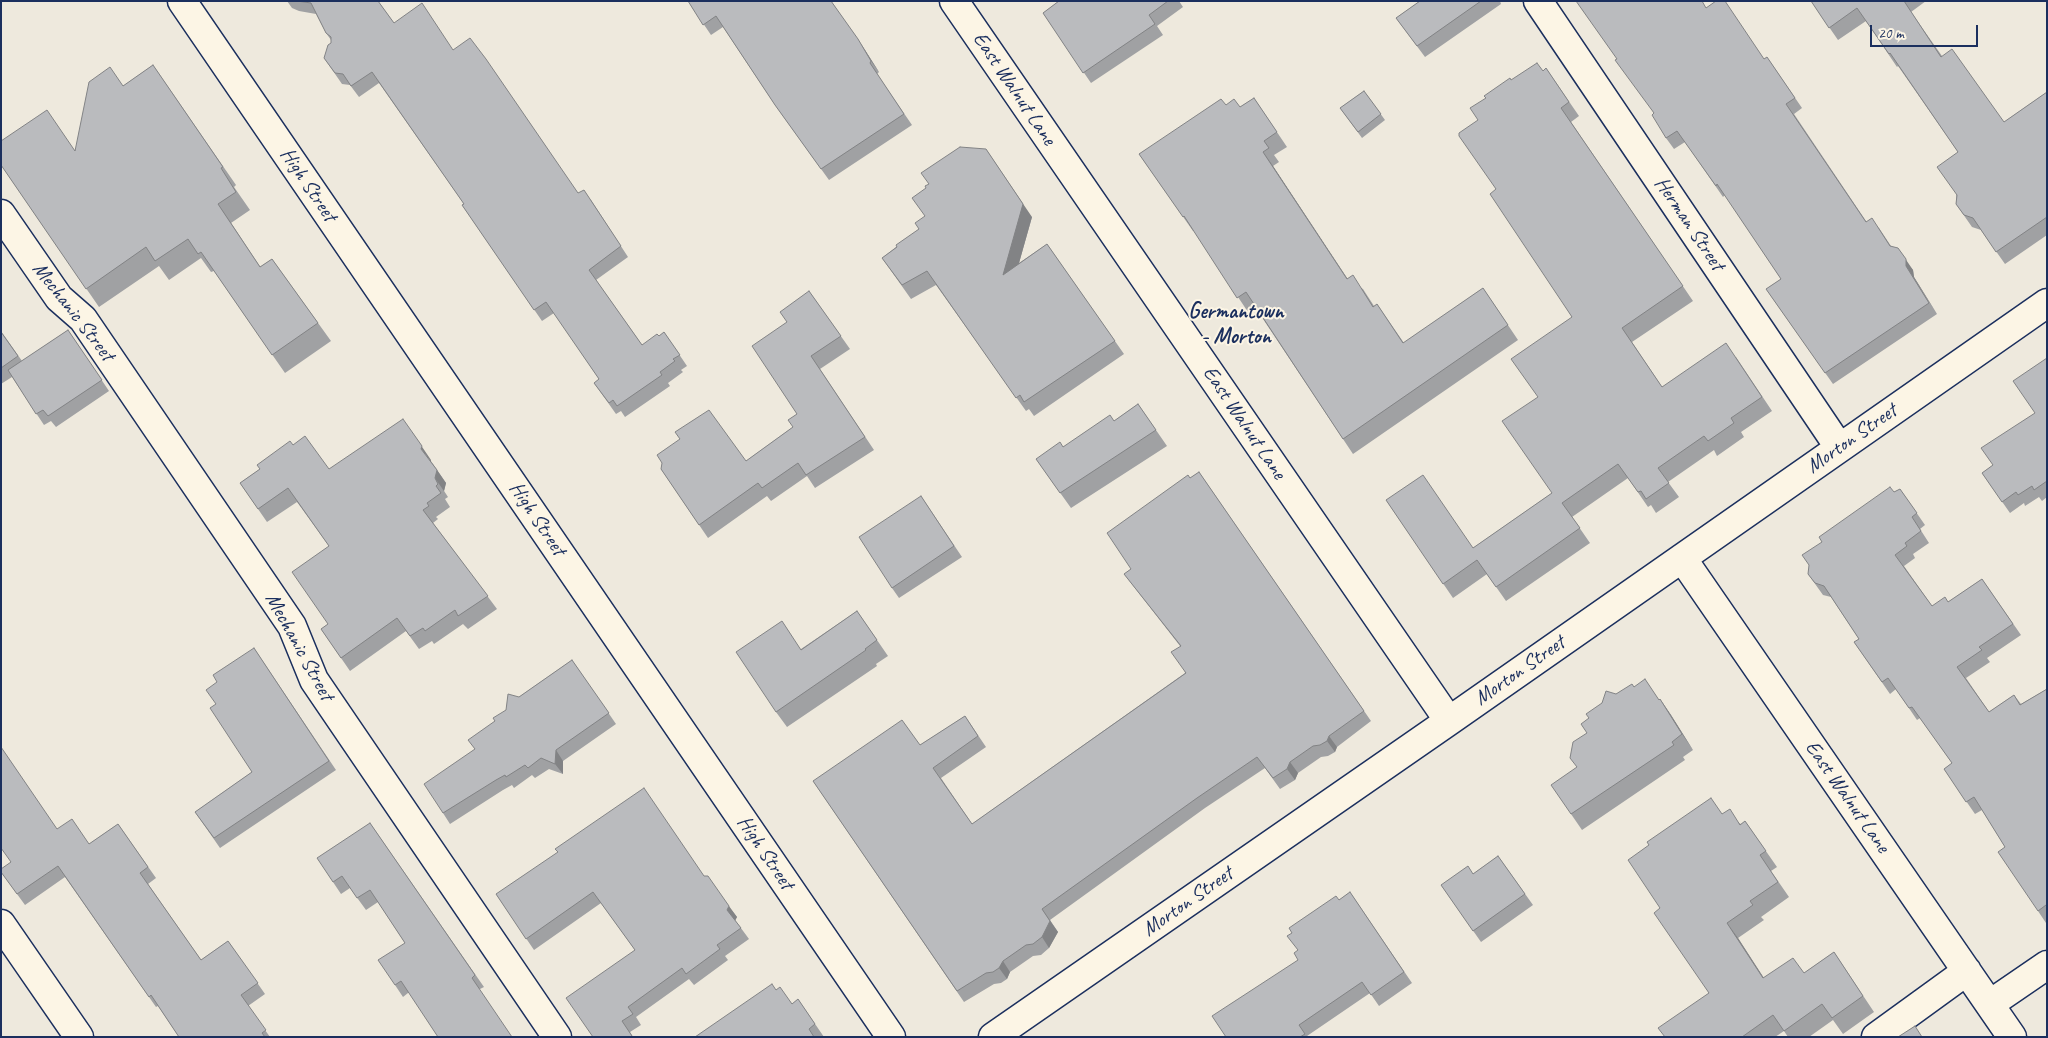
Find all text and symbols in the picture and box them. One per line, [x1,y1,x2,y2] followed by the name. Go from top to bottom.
[1873,15,1980,47] scale bar
[1878,24,1904,43] text: 20 m
[967,28,1061,150] street label: East Walnut Lane
[274,143,342,227] street label: High Street
[1648,172,1730,276] street label: Herman Street
[26,257,120,367] street label: Mechanic Street
[1188,299,1284,350] district label: Germantown - Morton
[1197,362,1291,484] street label: East Walnut Lane
[1802,399,1902,479] street label: Morton Street
[503,477,571,561] street label: High Street
[259,589,339,705] street label: Mechanic Street
[1470,631,1570,711] street label: Morton Street
[1799,736,1895,858] street label: East Walnut Lane
[731,811,799,895] street label: High Street
[1138,862,1238,942] street label: Morton Street

